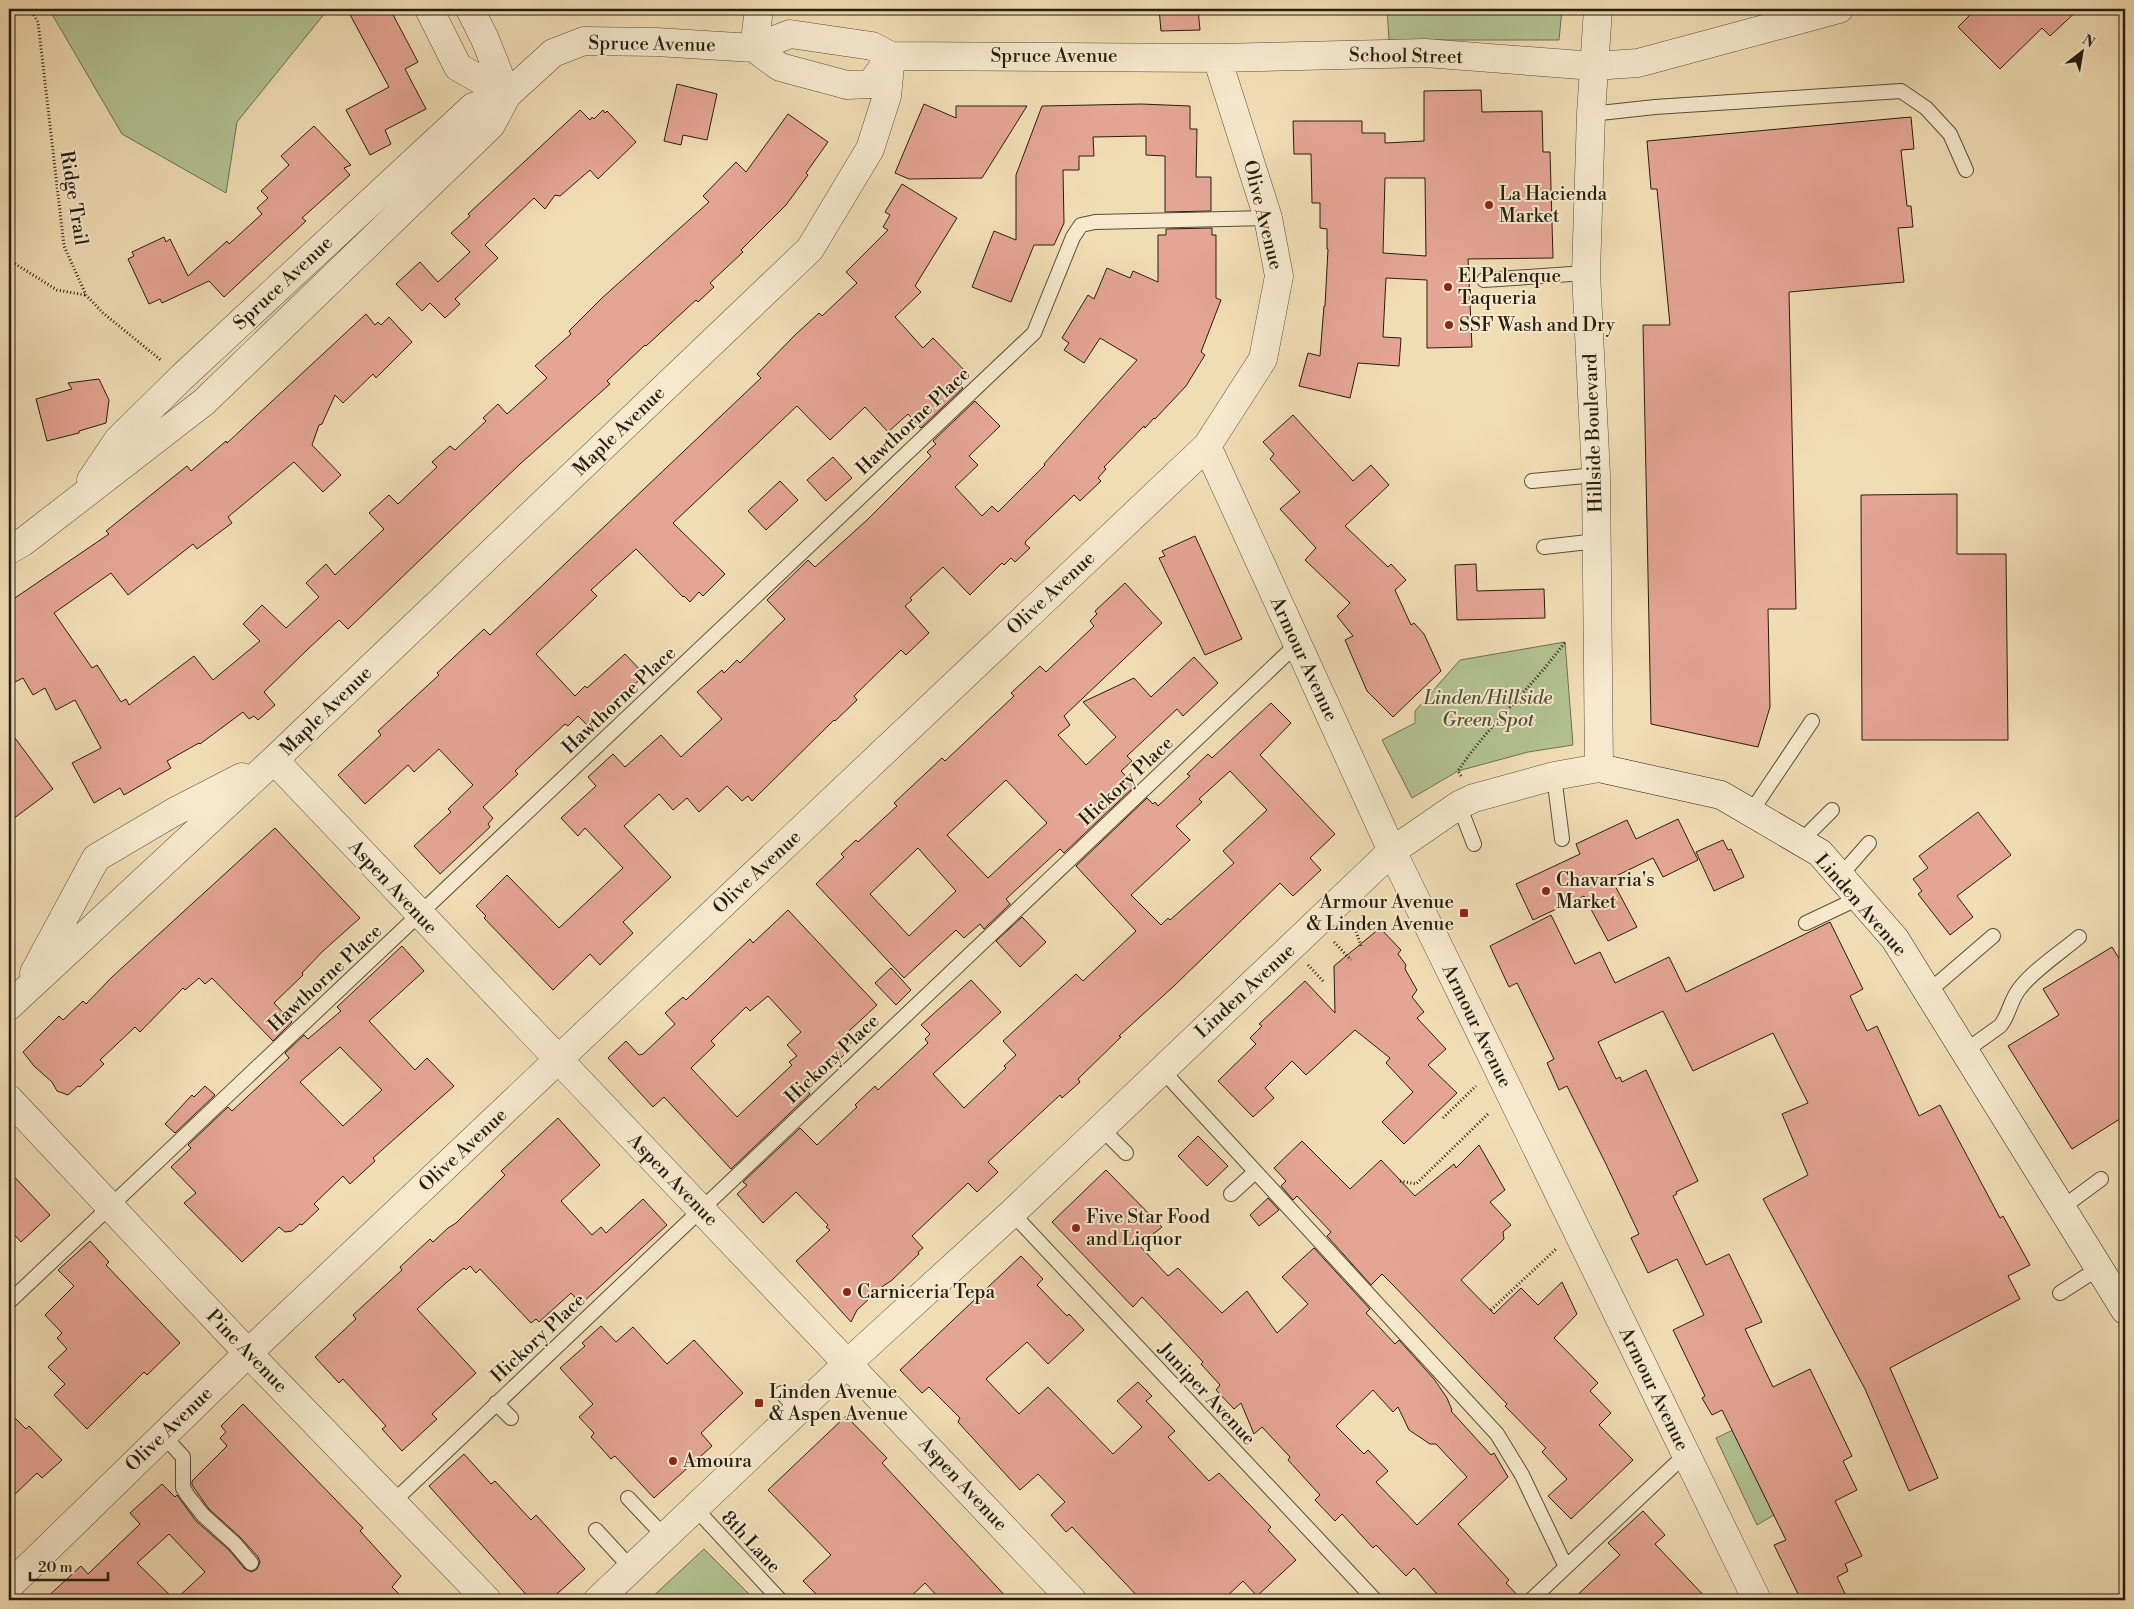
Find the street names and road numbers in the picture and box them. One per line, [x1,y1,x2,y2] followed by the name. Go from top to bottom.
[588,31,716,57] street label: Spruce Avenue
[1349,43,1464,69] street label: School Street
[990,44,1118,68] street label: Spruce Avenue
[55,149,93,247] street label: Ridge Trail
[1238,158,1288,272] street label: Olive Avenue
[228,231,338,335] street label: Spruce Avenue
[1578,353,1608,513] street label: Hillside Boulevard
[851,362,975,480] street label: Hawthorne Place
[568,381,670,481] street label: Maple Avenue
[1002,546,1100,640] street label: Olive Avenue
[1264,592,1343,725] street label: Armour Avenue
[557,641,681,759] street label: Hawthorne Place
[275,661,377,761] street label: Maple Avenue
[1074,731,1178,831] street label: Hickory Place
[708,825,806,919] street label: Olive Avenue
[343,834,443,939] street label: Aspen Avenue
[1810,849,1912,961] street label: Linden Avenue
[263,919,387,1037] street label: Hawthorne Place
[1190,938,1300,1044] street label: Linden Avenue
[1436,959,1517,1092] street label: Armour Avenue
[780,1009,884,1109] street label: Hickory Place
[414,1103,512,1197] street label: Olive Avenue
[622,1128,723,1231] street label: Aspen Avenue
[486,1288,590,1388] street label: Hickory Place
[201,1304,293,1398] street label: Pine Avenue
[1613,1322,1694,1455] street label: Armour Avenue
[1153,1337,1261,1450] street label: Juniper Avenue
[120,1381,218,1477] street label: Olive Avenue
[913,1431,1013,1536] street label: Aspen Avenue
[716,1506,786,1578] street label: 8th Lane

